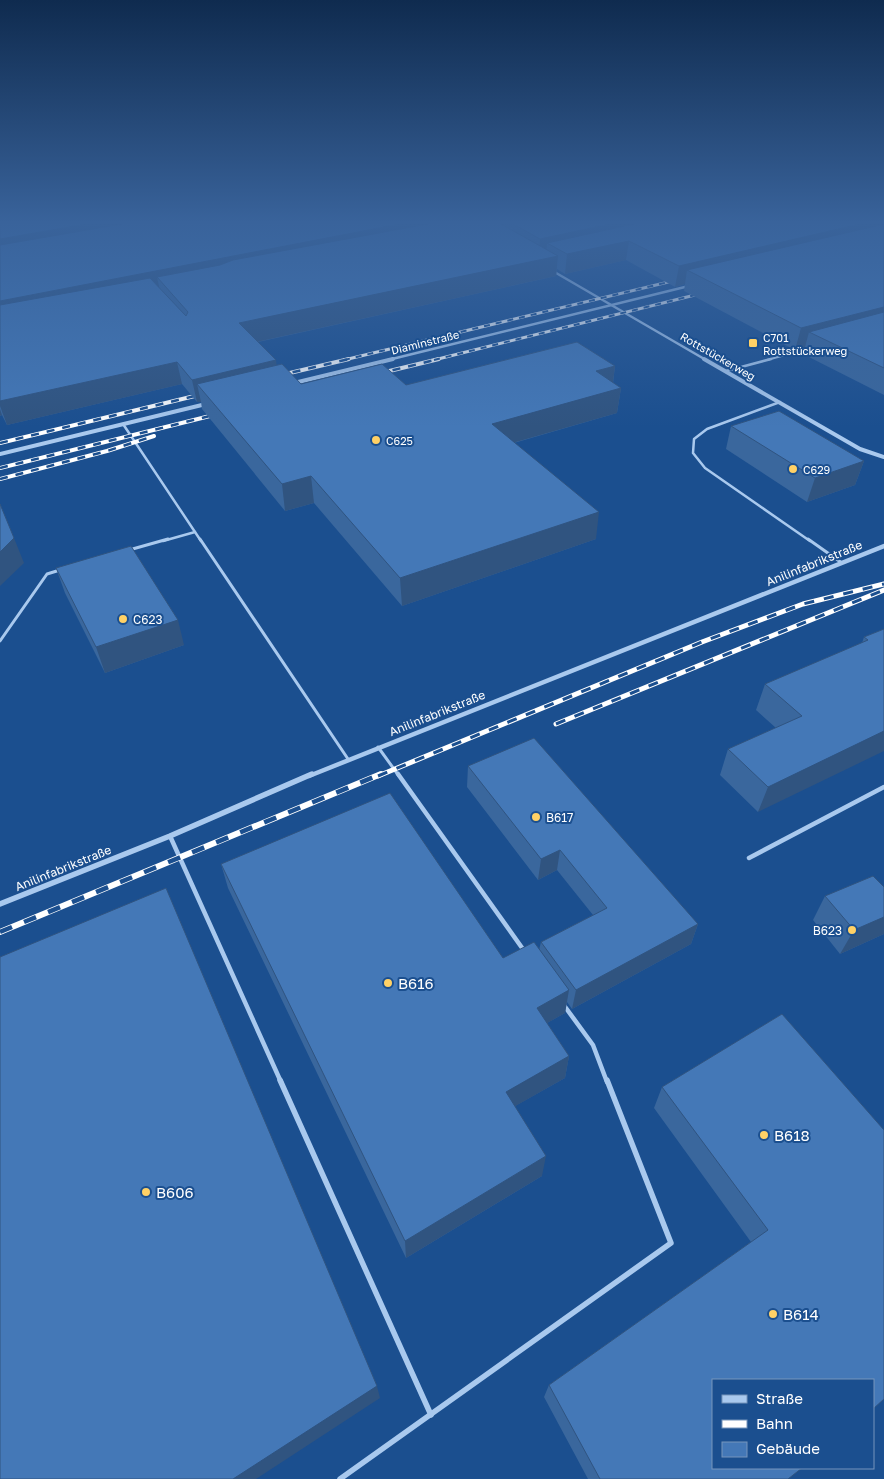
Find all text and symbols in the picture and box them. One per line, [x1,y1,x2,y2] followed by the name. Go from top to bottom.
[390,327,460,357] street label: Diaminstraße
[678,329,758,383] street label: Rottstückerweg
[763,331,847,357] place label: C701 Rottstückerweg
[747,337,759,349] marker: C701 Rottstückerweg
[370,434,382,446] marker: C625
[386,434,413,447] place label: C625
[787,463,799,475] marker: C629
[803,463,830,476] place label: C629
[764,537,864,589] street label: Anilinfabrikstraße
[133,612,162,627] place label: C623
[117,613,129,625] marker: C623
[387,687,487,739] street label: Anilinfabrikstraße
[546,810,573,825] place label: B617
[530,811,542,823] marker: B617
[13,842,113,894] street label: Anilinfabrikstraße
[813,923,842,938] place label: B623
[846,924,858,936] marker: B623
[398,974,433,992] place label: B616
[382,977,394,989] marker: B616
[774,1126,810,1144] place label: B618
[758,1129,770,1141] marker: B618
[156,1183,194,1201] place label: B606
[140,1186,152,1198] marker: B606
[783,1305,819,1323] place label: B614
[767,1308,779,1320] marker: B614
[712,1379,874,1469] legend
[756,1389,803,1407] text: Straße
[756,1414,793,1432] text: Bahn
[756,1439,820,1457] text: Gebäude

